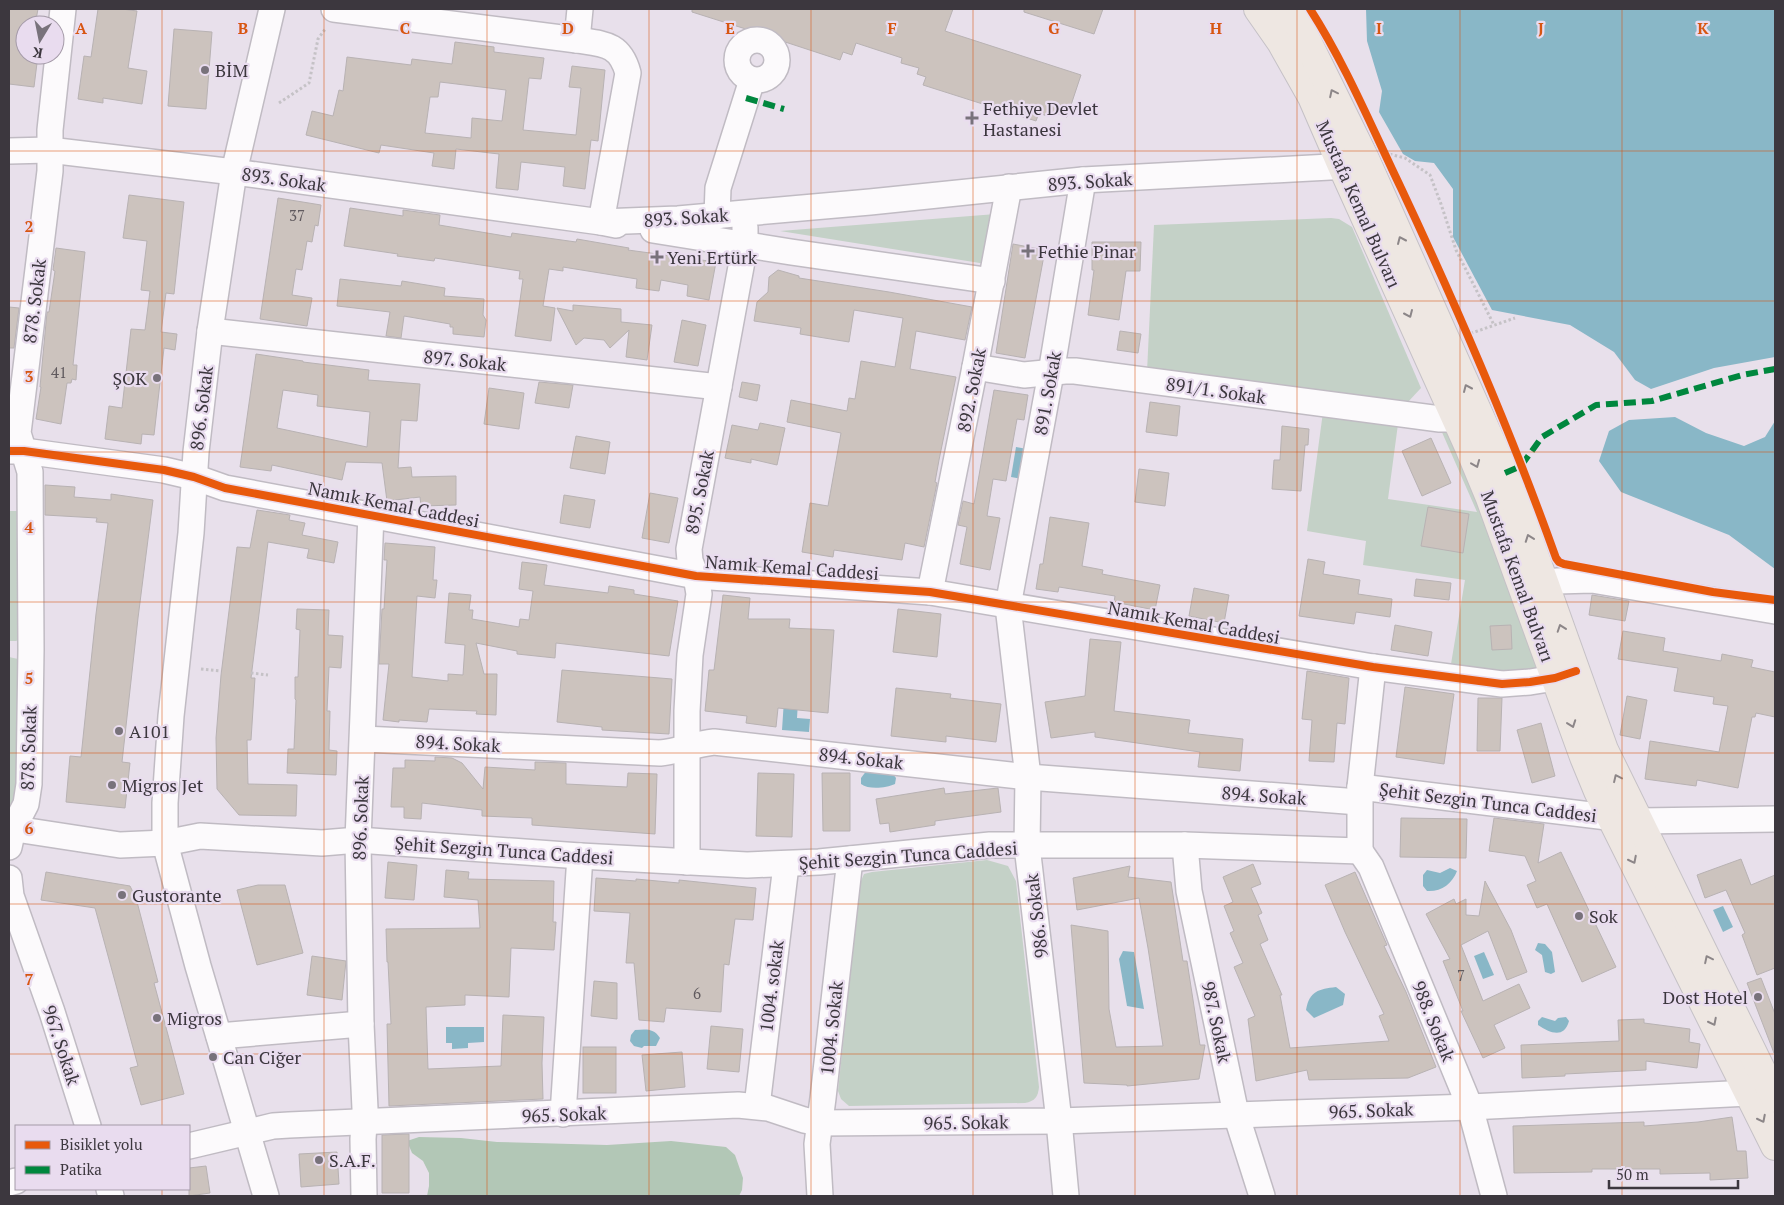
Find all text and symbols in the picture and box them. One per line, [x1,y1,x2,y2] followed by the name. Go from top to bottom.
[15,15,65,65] north arrow
[75,17,87,39] text: A
[238,17,248,39] text: B
[400,17,410,39] text: C
[562,17,574,39] text: D
[725,17,735,39] text: E
[887,17,897,39] text: F
[1048,17,1060,39] text: G
[1210,17,1222,39] text: H
[1376,17,1382,39] text: I
[1538,17,1544,39] text: J
[1697,17,1709,39] text: K
[31,43,44,64] text: K
[215,58,248,82] place label: BİM
[199,64,211,76] marker: BİM
[1329,89,1339,98] one-way arrow
[983,96,1099,141] place label: Fethiye Devlet Hastanesi
[965,111,979,125] marker: Fethiye Devlet Hastanesi
[1311,117,1407,291] street label: Mustafa Kemal Bulvarı
[240,161,328,197] street label: 893. Sokak
[1047,166,1134,196] street label: 893. Sokak
[643,202,730,232] street label: 893. Sokak
[289,205,305,225] house number: 37
[24,215,34,237] text: 2
[1397,236,1408,245] one-way arrow
[1038,239,1136,263] place label: Fethie Pinar
[667,245,758,269] place label: Yeni Ertürk
[1022,245,1034,257] marker: Fethie Pinar
[651,251,663,263] marker: Yeni Ertürk
[17,257,51,345] street label: 878. Sokak
[1402,309,1413,318] one-way arrow
[423,344,508,376] street label: 897. Sokak
[951,345,991,434] street label: 892. Sokak
[1028,349,1066,437] street label: 891. Sokak
[51,362,67,382] house number: 41
[184,364,218,452] street label: 896. Sokak
[24,365,34,387] text: 3
[112,366,147,390] place label: ŞOK
[1165,371,1268,409] street label: 891/1. Sokak
[151,372,163,384] marker: ŞOK
[1462,384,1473,393] one-way arrow
[679,447,719,536] street label: 895. Sokak
[1470,459,1480,468] one-way arrow
[306,476,482,532] street label: Namık Kemal Caddesi
[1476,487,1560,665] street label: Mustafa Kemal Bulvarı
[24,516,34,538] text: 4
[1525,535,1535,543] one-way arrow
[704,549,880,585] street label: Namık Kemal Caddesi
[1106,595,1282,649] street label: Namık Kemal Caddesi
[1557,624,1567,632] one-way arrow
[24,667,34,689] text: 5
[15,705,41,791] street label: 878. Sokak
[129,719,170,743] place label: A101
[1566,719,1576,728] one-way arrow
[113,725,125,737] marker: A101
[415,729,502,757] street label: 894. Sokak
[818,742,905,774] street label: 894. Sokak
[122,773,204,797] place label: Migros Jet
[1613,774,1624,783] one-way arrow
[347,775,373,861] street label: 896. Sokak
[1378,777,1598,827] street label: Şehit Sezgin Tunca Caddesi
[106,779,118,791] marker: Migros Jet
[1221,780,1308,810] street label: 894. Sokak
[24,817,34,839] text: 6
[394,830,614,870] street label: Şehit Sezgin Tunca Caddesi
[798,835,1018,875] street label: Şehit Sezgin Tunca Caddesi
[1627,855,1637,864] one-way arrow
[1019,872,1053,960] street label: 986. Sokak
[132,883,222,907] place label: Gustorante
[116,889,128,901] marker: Gustorante
[1589,904,1619,928] place label: Sok
[1573,910,1585,922] marker: Sok
[753,938,789,1033] street label: 1004. sokak
[1704,956,1714,965] one-way arrow
[1457,965,1465,985] house number: 7
[24,968,34,990] text: 7
[1407,977,1461,1065] street label: 988. Sokak
[814,979,848,1076] street label: 1004. Sokak
[1197,979,1238,1066] street label: 987. Sokak
[693,983,701,1003] house number: 6
[1662,985,1748,1009] place label: Dost Hotel
[1752,991,1764,1003] marker: Dost Hotel
[38,1002,86,1089] street label: 967. Sokak
[167,1006,222,1030] place label: Migros
[151,1012,163,1024] marker: Migros
[1707,1016,1717,1025] one-way arrow
[223,1045,301,1069] place label: Can Ciğer
[207,1051,219,1063] marker: Can Ciğer
[1328,1097,1414,1123] street label: 965. Sokak
[521,1101,607,1127] street label: 965. Sokak
[923,1109,1009,1135] street label: 965. Sokak
[1756,1114,1766,1123] one-way arrow
[15,1125,190,1190] legend
[60,1134,143,1154] text: Bisiklet yolu
[329,1148,376,1172] place label: S.A.F.
[313,1154,325,1166] marker: S.A.F.
[1609,1158,1738,1190] scale bar
[60,1159,102,1179] text: Patika
[1616,1164,1649,1184] text: 50 m

